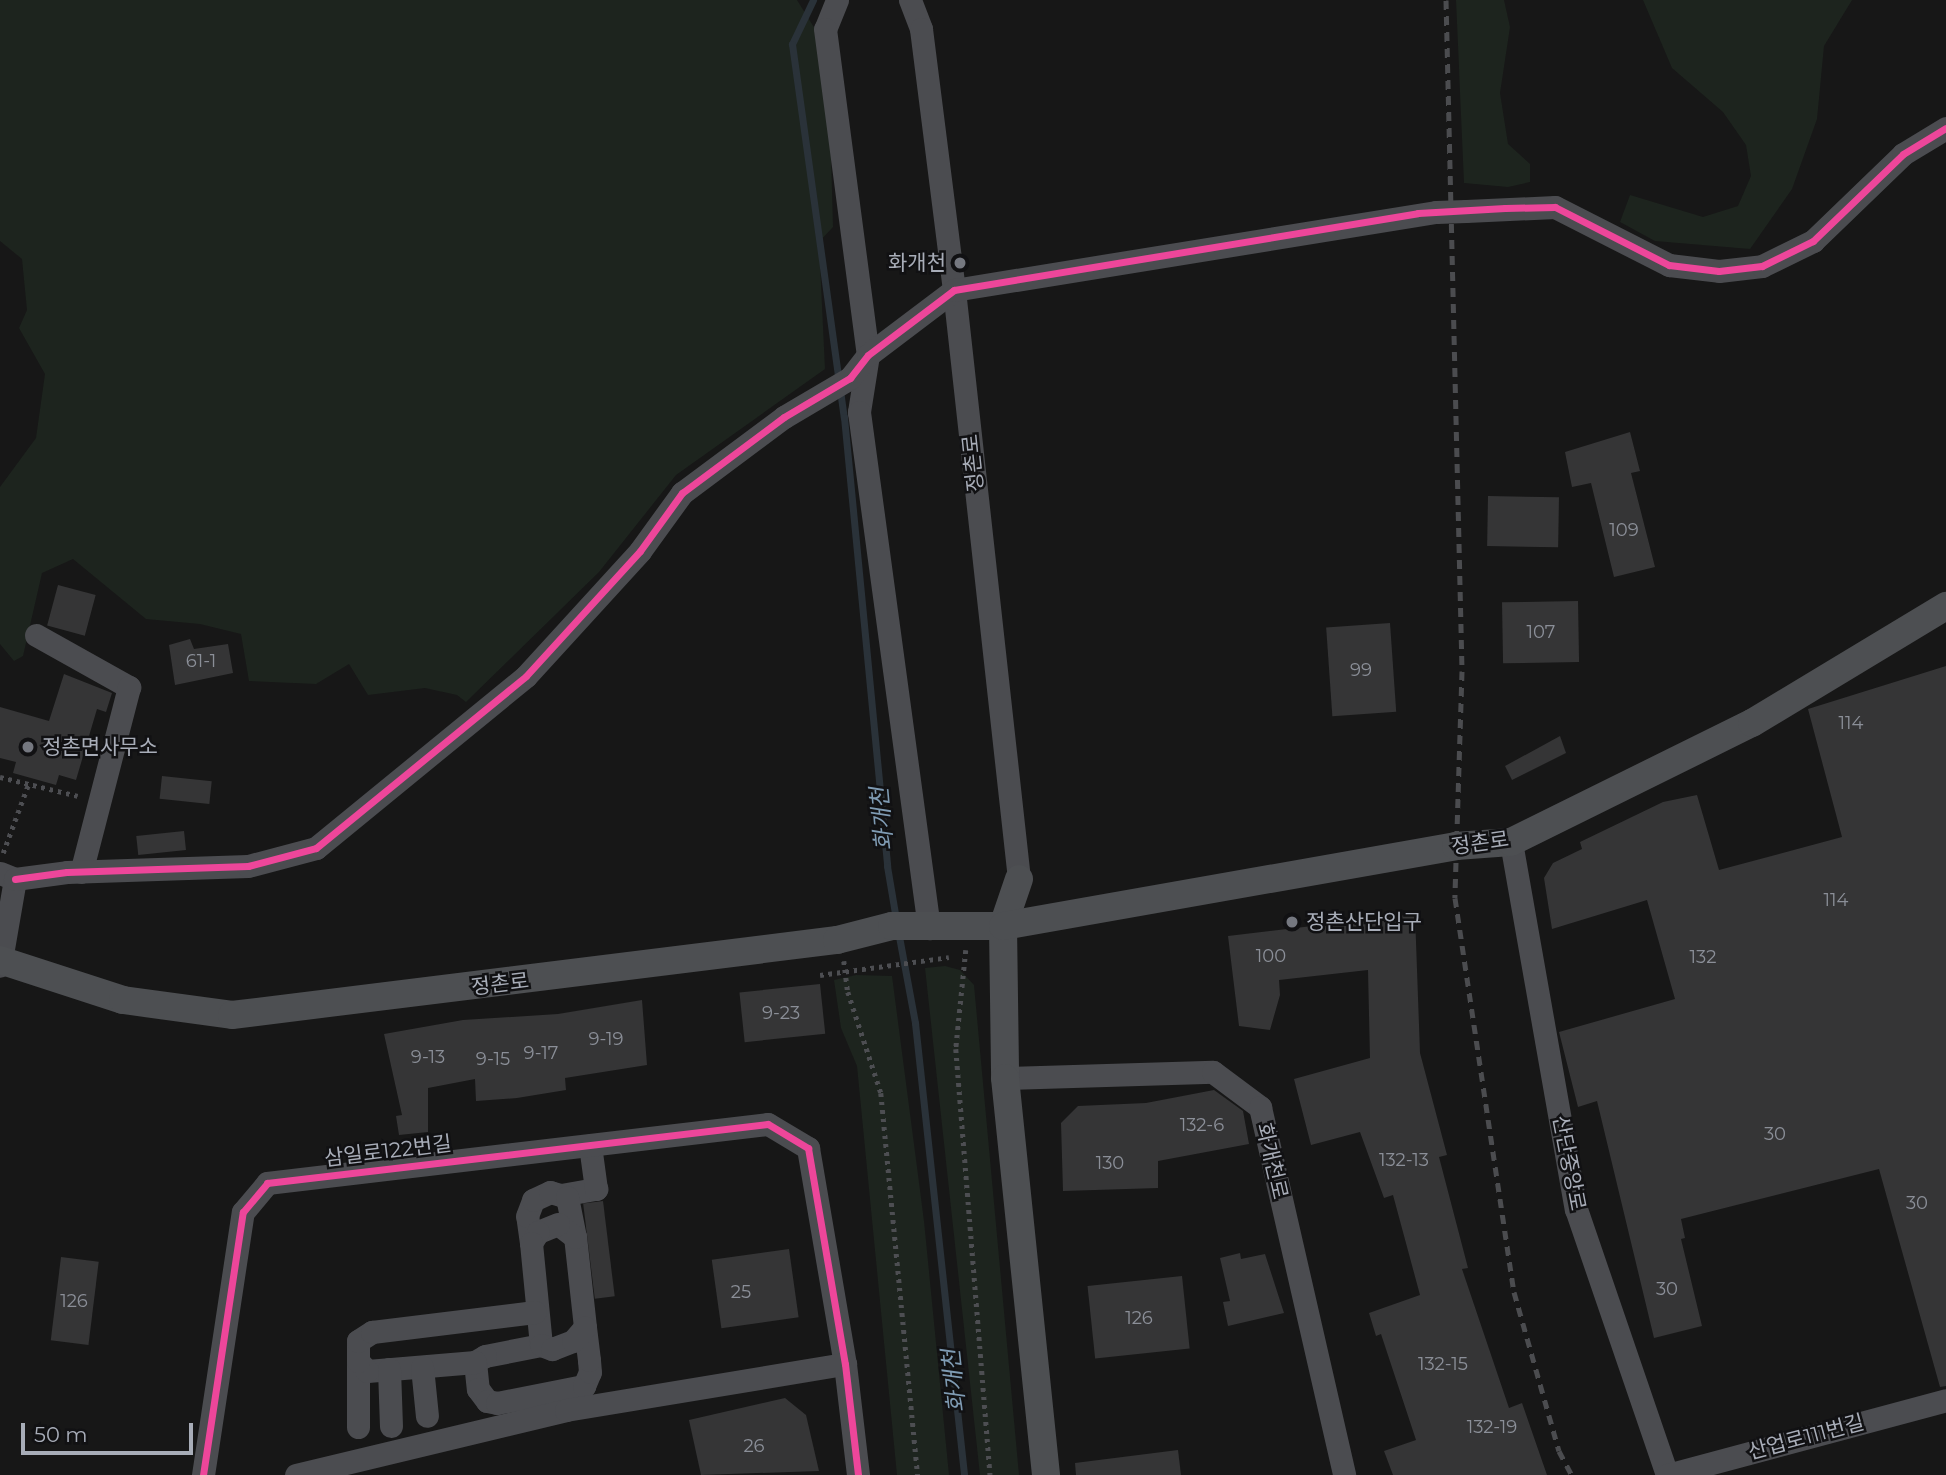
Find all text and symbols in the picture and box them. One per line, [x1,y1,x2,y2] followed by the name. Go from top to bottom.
[888,250,946,276] place label: 화개천
[952,255,968,271] marker: 화개천
[957,433,989,493] street label: 정촌로
[1609,519,1639,541] house number: 109
[1527,621,1555,643] house number: 107
[186,650,216,672] house number: 61-1
[1350,659,1372,681] house number: 99
[1839,712,1863,734] house number: 114
[42,734,158,760] place label: 정촌면사무소
[20,739,36,755] marker: 정촌면사무소
[865,786,899,852] water label: 화개천
[1450,826,1510,860] street label: 정촌로
[1824,889,1848,911] house number: 114
[1306,909,1422,935] place label: 정촌산단입구
[1284,914,1300,930] marker: 정촌산단입구
[1256,945,1286,967] house number: 100
[1690,946,1716,968] house number: 132
[470,968,530,1000] street label: 정촌로
[762,1002,800,1024] house number: 9-23
[588,1028,624,1050] house number: 9-19
[524,1042,558,1064] house number: 9-17
[411,1046,445,1068] house number: 9-13
[476,1048,510,1070] house number: 9-15
[1547,1113,1591,1213] street label: 산단중앙로
[1180,1114,1224,1136] house number: 132-6
[1251,1121,1293,1201] street label: 화개천로
[1764,1123,1786,1145] house number: 30
[323,1131,453,1171] street label: 삼일로122번길
[1379,1149,1429,1171] house number: 132-13
[1096,1152,1124,1174] house number: 130
[1906,1192,1928,1214] house number: 30
[1656,1278,1678,1300] house number: 30
[731,1281,751,1303] house number: 25
[60,1290,88,1312] house number: 126
[1125,1307,1153,1329] house number: 126
[937,1348,971,1414] water label: 화개천
[1418,1353,1468,1375] house number: 132-15
[24,1408,196,1452] scale bar
[1745,1409,1867,1465] street label: 산업로111번길
[1467,1416,1517,1438] house number: 132-19
[34,1422,88,1447] text: 50 m
[743,1435,765,1457] house number: 26

